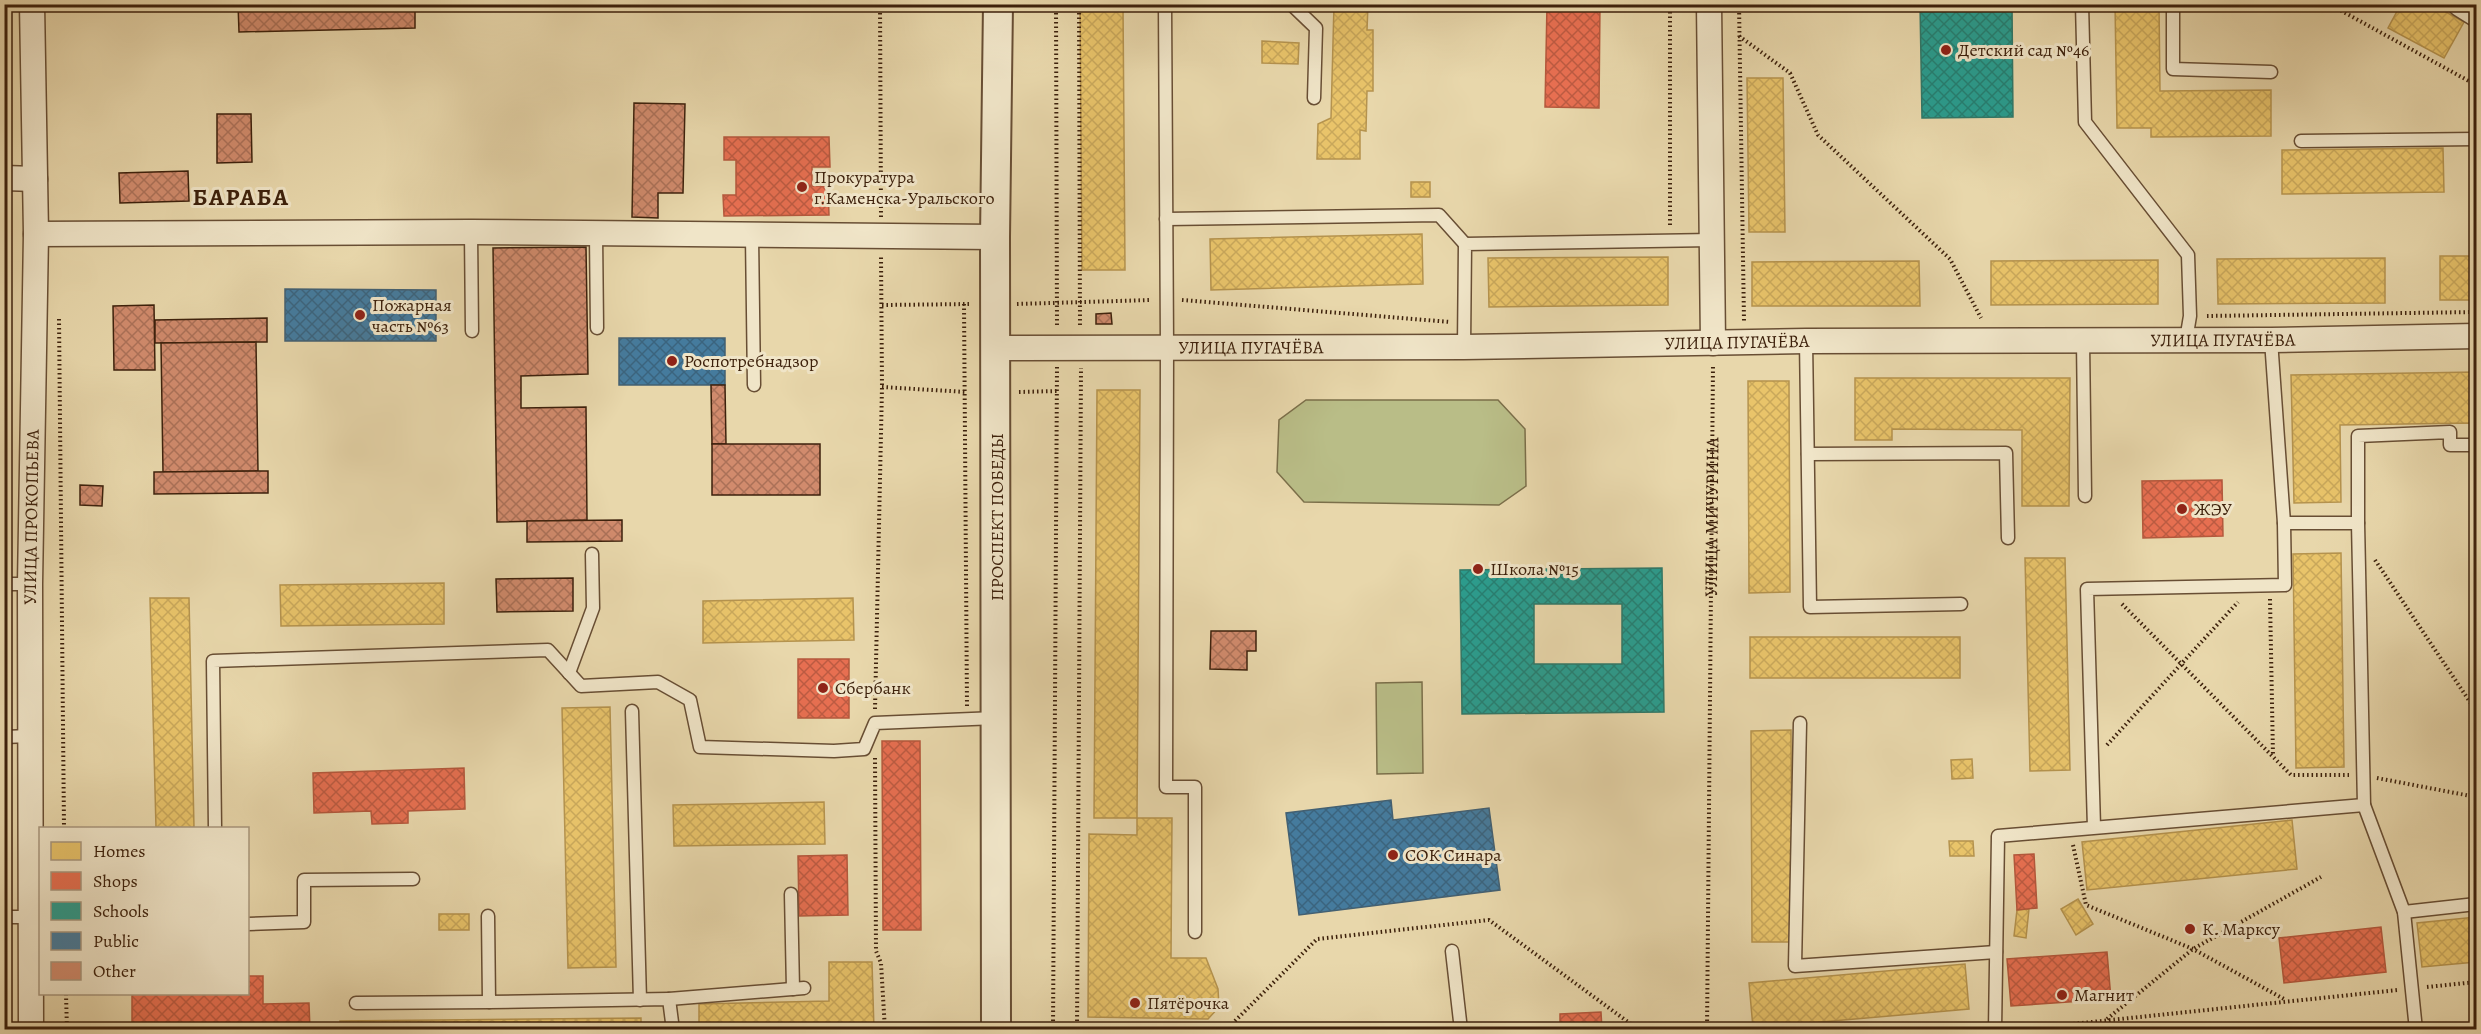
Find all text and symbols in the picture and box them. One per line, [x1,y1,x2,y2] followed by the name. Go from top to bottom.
[1958,38,2089,62] place label: Детский сад №46
[1939,43,1953,57] marker: Детский сад №46
[814,165,995,210] place label: Прокуратура г.Каменска-Уральского
[795,180,809,194] marker: Прокуратура г.Каменска-Уральского
[192,181,290,213] district label: БАРАБА
[372,293,452,338] place label: Пожарная часть №63
[353,308,367,322] marker: Пожарная часть №63
[2150,328,2296,352] street label: УЛИЦА ПУГАЧЁВА
[1664,329,1810,355] street label: УЛИЦА ПУГАЧЁВА
[1179,335,1324,360] street label: УЛИЦА ПУГАЧЁВА
[684,349,818,373] place label: Роспотребнадзор
[665,354,679,368] marker: Роспотребнадзор
[18,429,45,605] street label: УЛИЦА ПРОКОПЬЕВА
[985,433,1009,601] street label: ПРОСПЕКТ ПОБЕДЫ
[1699,437,1724,597] street label: УЛИЦА МИЧУРИНА
[2194,497,2233,521] place label: ЖЭУ
[2175,502,2189,516] marker: ЖЭУ
[1490,557,1579,581] place label: Школа №15
[1471,562,1485,576] marker: Школа №15
[835,676,911,700] place label: Сбербанк
[816,681,830,695] marker: Сбербанк
[39,827,249,995] legend
[93,839,145,863] text: Homes
[1405,843,1502,867] place label: СОК Синара
[1386,848,1400,862] marker: СОК Синара
[93,869,138,893] text: Shops
[93,899,149,923] text: Schools
[2202,917,2281,941] place label: К. Марксу
[2183,922,2197,936] marker: К. Марксу
[93,929,139,953] text: Public
[93,959,136,983] text: Other
[2074,983,2134,1007] place label: Магнит
[2055,988,2069,1002] marker: Магнит
[1147,991,1230,1015] place label: Пятёрочка
[1128,996,1142,1010] marker: Пятёрочка

